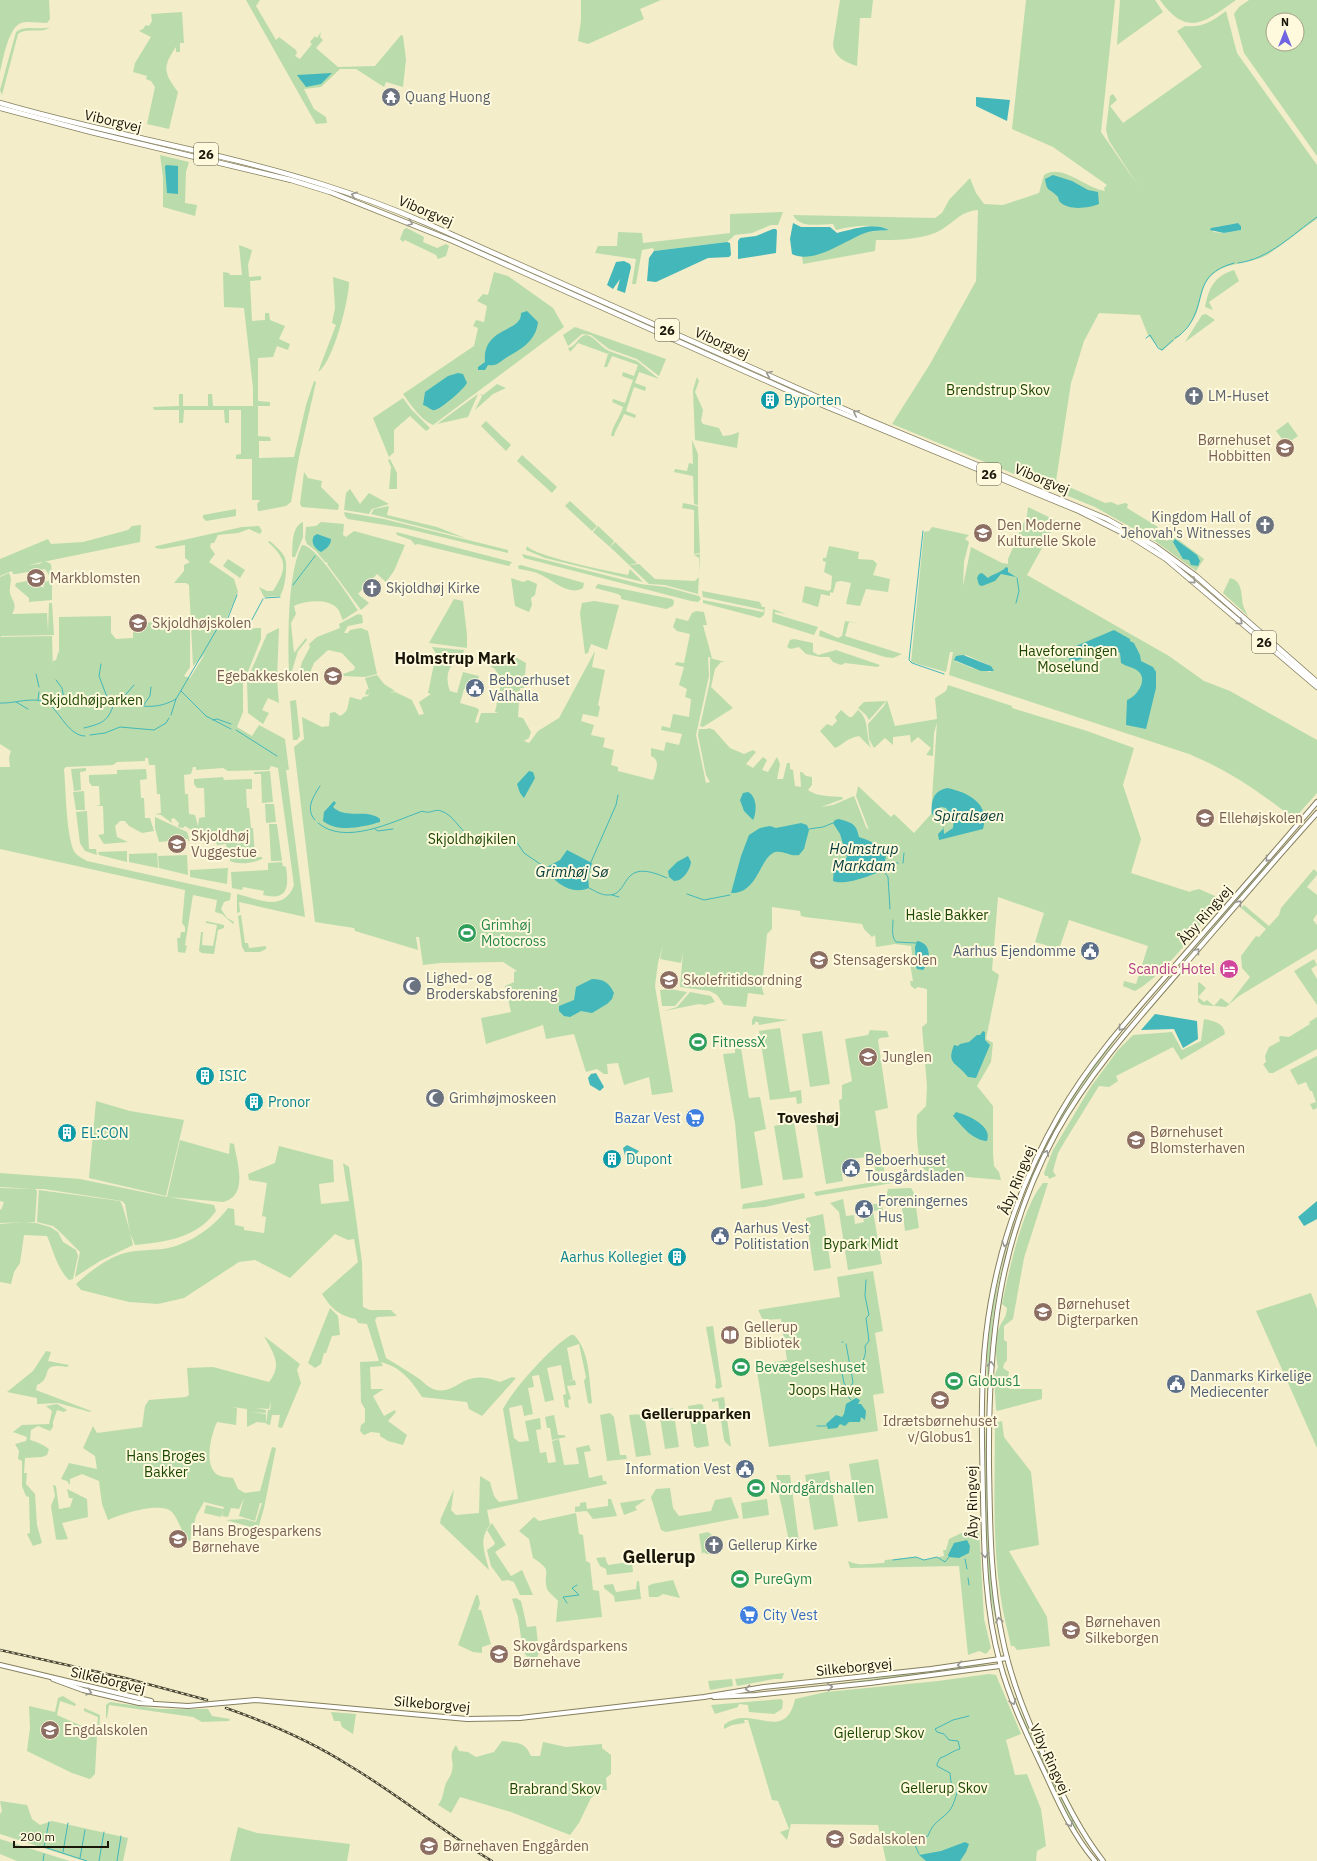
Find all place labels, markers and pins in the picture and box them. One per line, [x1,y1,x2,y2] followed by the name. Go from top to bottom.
[380,86,402,108] temple icon: Quang Huong
[405,88,491,106] place label: Quang Huong
[1183,385,1205,407] church icon: LM-Huset
[1208,387,1269,405] place label: LM-Huset
[759,389,781,411] building icon: Byporten
[784,391,842,409] place label: Byporten
[1198,431,1271,465] place label: Børnehuset Hobbitten
[1274,437,1296,459] school or university icon: Børnehuset Hobbitten
[1120,508,1251,542] place label: Kingdom Hall of Jehovah's Witnesses
[1254,514,1276,536] church icon: Kingdom Hall of Jehovah's Witnesses
[997,516,1097,550] place label: Den Moderne Kulturelle Skole
[972,522,994,544] school or university icon: Den Moderne Kulturelle Skole
[25,567,47,589] school or university icon: Markblomsten
[50,569,141,587] place label: Markblomsten
[361,577,383,599] church icon: Skjoldhøj Kirke
[386,579,480,597] place label: Skjoldhøj Kirke
[127,612,149,634] school or university icon: Skjoldhøjskolen
[152,614,251,632] place label: Skjoldhøjskolen
[322,665,344,687] school or university icon: Egebakkeskolen
[217,667,319,685] place label: Egebakkeskolen
[489,671,570,705] place label: Beboerhuset Valhalla
[464,677,486,699] public building icon: Beboerhuset Valhalla
[1194,807,1216,829] school or university icon: Ellehøjskolen
[1219,809,1303,827] place label: Ellehøjskolen
[191,827,257,861] place label: Skjoldhøj Vuggestue
[166,833,188,855] school or university icon: Skjoldhøj Vuggestue
[481,916,547,950] place label: Grimhøj Motocross
[456,922,478,944] sports icon: Grimhøj Motocross
[1079,940,1101,962] public building icon: Aarhus Ejendomme
[953,942,1076,960] place label: Aarhus Ejendomme
[808,949,830,971] school or university icon: Stensagerskolen
[833,951,937,969] place label: Stensagerskolen
[1218,958,1240,980] hotel icon: Scandic Hotel
[1128,960,1215,978] place label: Scandic Hotel
[426,969,558,1003] place label: Lighed- og Broderskabsforening
[658,969,680,991] school or university icon: Skolefritidsordning
[683,971,803,989] place label: Skolefritidsordning
[401,975,423,997] mosque icon: Lighed- og Broderskabsforening
[687,1031,709,1053] sports icon: FitnessX
[712,1033,766,1051] place label: FitnessX
[857,1046,879,1068] school or university icon: Junglen
[882,1048,932,1066] place label: Junglen
[194,1065,216,1087] building icon: ISIC
[219,1067,247,1085] place label: ISIC
[424,1087,446,1109] mosque icon: Grimhøjmoskeen
[449,1089,556,1107] place label: Grimhøjmoskeen
[243,1091,265,1113] building icon: Pronor
[268,1093,310,1111] place label: Pronor
[684,1107,706,1129] supermarket icon: Bazar Vest
[615,1109,681,1127] place label: Bazar Vest
[56,1122,78,1144] building icon: EL:CON
[1150,1123,1245,1157] place label: Børnehuset Blomsterhaven
[81,1124,129,1142] place label: EL:CON
[1125,1129,1147,1151] school or university icon: Børnehuset Blomsterhaven
[601,1148,623,1170] building icon: Dupont
[626,1150,672,1168] place label: Dupont
[865,1151,964,1185] place label: Beboerhuset Tousgårdsladen
[840,1157,862,1179] public building icon: Beboerhuset Tousgårdsladen
[878,1192,968,1226] place label: Foreningernes Hus
[853,1198,875,1220] public building icon: Foreningernes Hus
[734,1219,809,1253] place label: Aarhus Vest Politistation
[709,1225,731,1247] public building icon: Aarhus Vest Politistation
[666,1246,688,1268] building icon: Aarhus Kollegiet
[560,1248,663,1266] place label: Aarhus Kollegiet
[1057,1295,1138,1329] place label: Børnehuset Digterparken
[1032,1301,1054,1323] school or university icon: Børnehuset Digterparken
[744,1318,800,1352] place label: Gellerup Bibliotek
[719,1324,741,1346] library icon: Gellerup Bibliotek
[730,1356,752,1378] sports icon: Bevægelseshuset
[755,1358,866,1376] place label: Bevægelseshuset
[1190,1367,1312,1401] place label: Danmarks Kirkelige Mediecenter
[943,1370,965,1392] sports icon: Globus1
[968,1372,1021,1390] place label: Globus1
[1165,1373,1187,1395] public building icon: Danmarks Kirkelige Mediecenter
[929,1389,951,1411] school or university icon: Idrætsbørnehuset v/Globus1
[883,1412,997,1446] place label: Idrætsbørnehuset v/Globus1
[734,1458,756,1480] public building icon: Information Vest
[625,1460,731,1478] place label: Information Vest
[745,1477,767,1499] sports icon: Nordgårdshallen
[770,1479,874,1497] place label: Nordgårdshallen
[192,1522,322,1556] place label: Hans Brogesparkens Børnehave
[167,1528,189,1550] school or university icon: Hans Brogesparkens Børnehave
[703,1534,725,1556] church icon: Gellerup Kirke
[728,1536,818,1554] place label: Gellerup Kirke
[729,1568,751,1590] sports icon: PureGym
[754,1570,812,1588] place label: PureGym
[738,1604,760,1626] supermarket icon: City Vest
[763,1606,818,1624] place label: City Vest
[1085,1613,1161,1647] place label: Børnehaven Silkeborgen
[1060,1619,1082,1641] school or university icon: Børnehaven Silkeborgen
[513,1637,628,1671] place label: Skovgårdsparkens Børnehave
[488,1643,510,1665] school or university icon: Skovgårdsparkens Børnehave
[39,1719,61,1741] school or university icon: Engdalskolen
[64,1721,148,1739] place label: Engdalskolen
[824,1828,846,1850] school or university icon: Sødalskolen
[849,1830,926,1848] place label: Sødalskolen
[418,1835,440,1857] school or university icon: Børnehaven Enggården
[443,1837,589,1855] place label: Børnehaven Enggården

